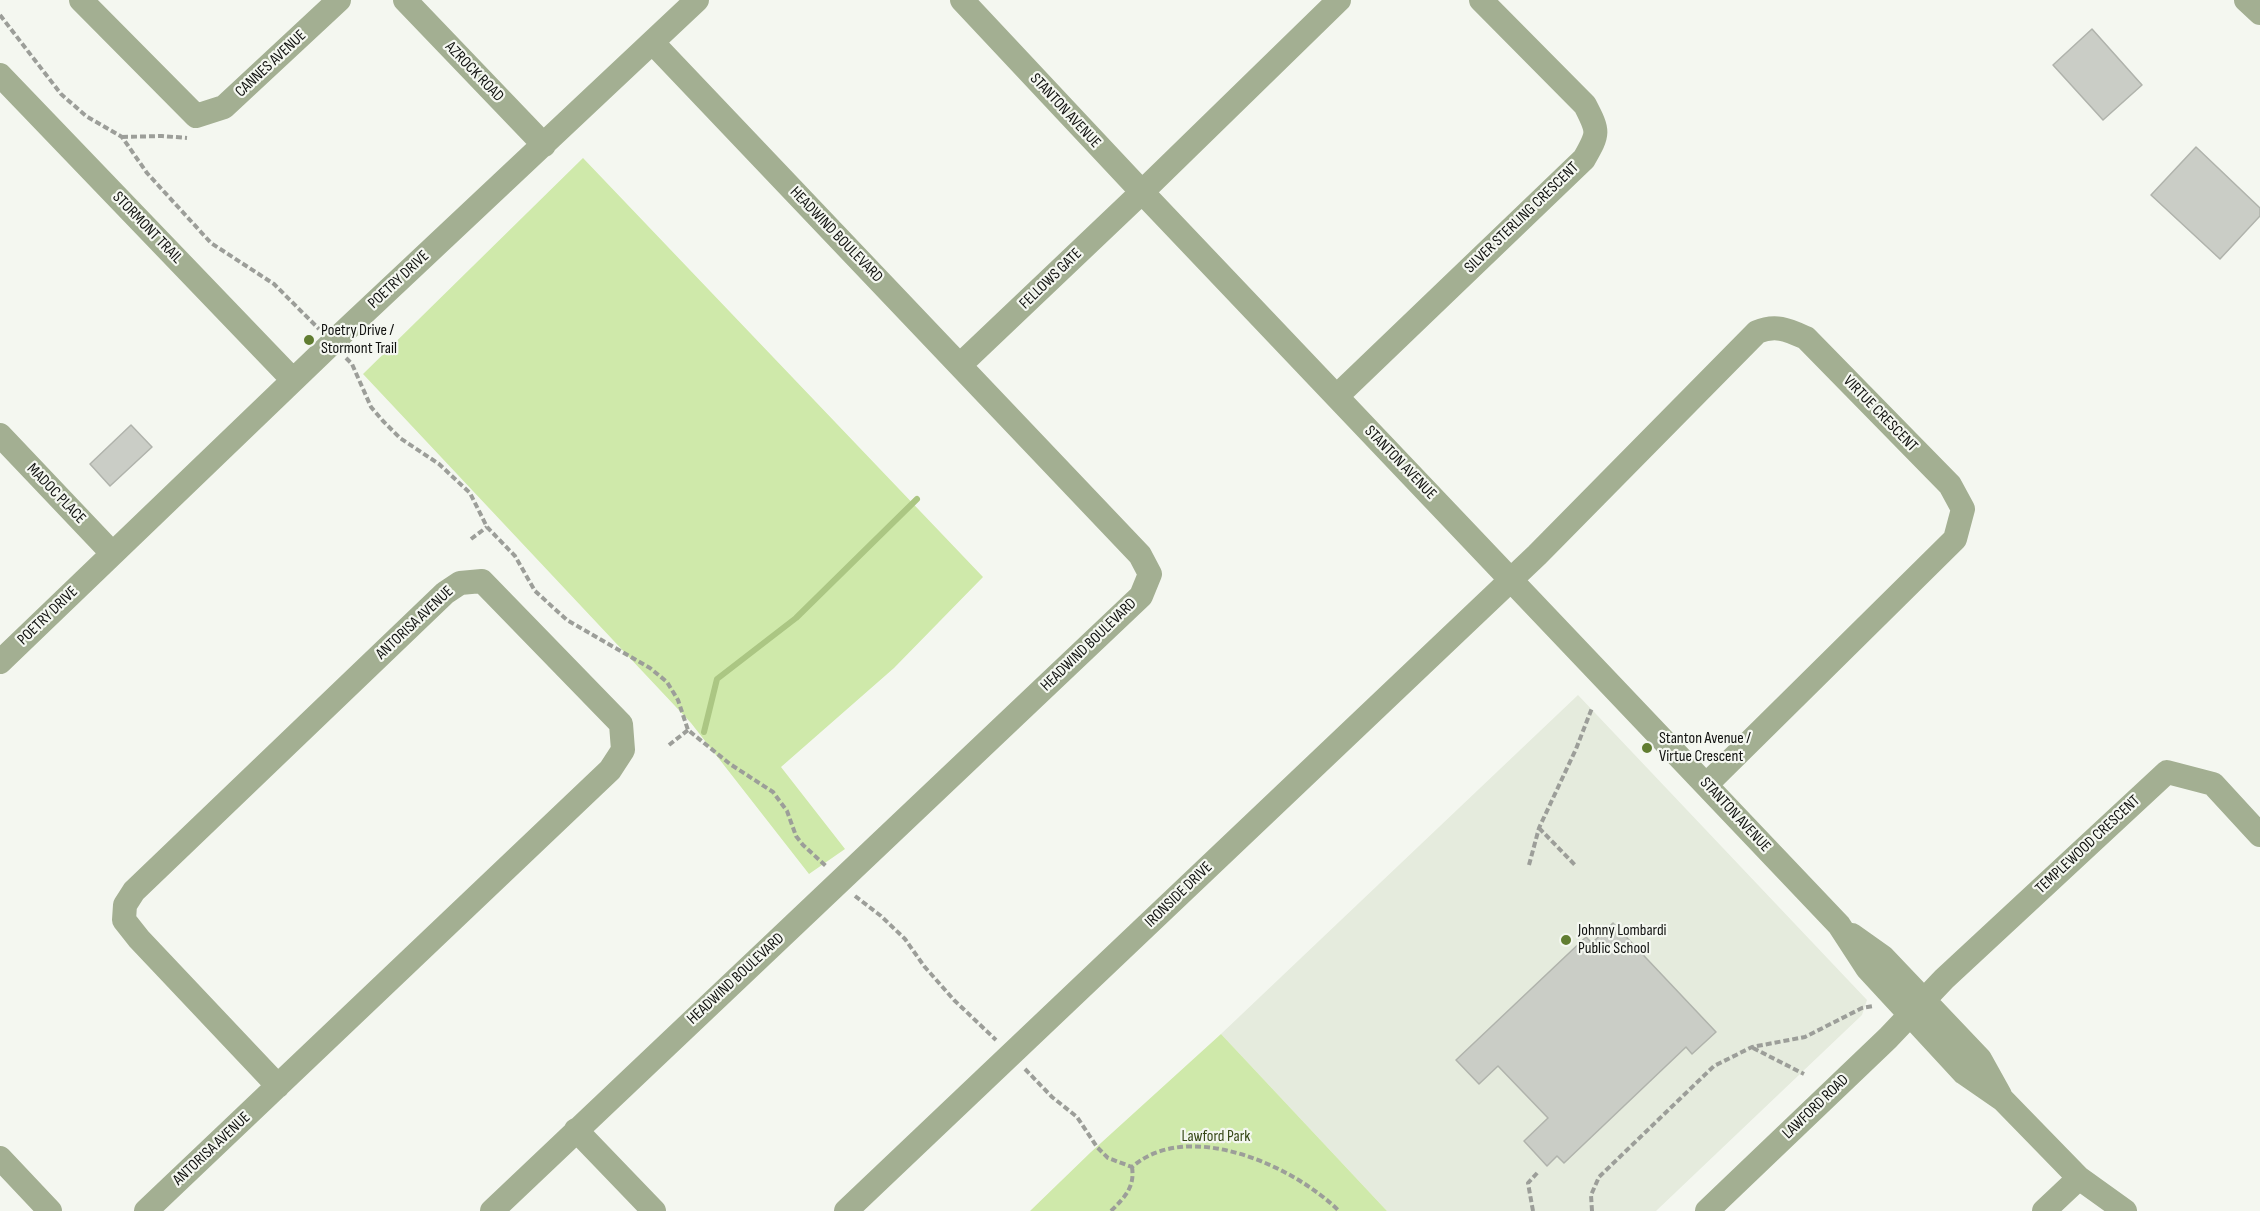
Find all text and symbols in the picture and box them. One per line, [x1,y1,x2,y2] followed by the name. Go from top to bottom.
[232,26,310,102] street label: CANNES AVENUE
[441,38,507,106] street label: AZROCK ROAD
[1025,70,1105,152] street label: STANTON AVENUE
[1461,158,1583,278] street label: SILVER STERLING CRESCENT
[785,183,887,287] street label: HEADWIND BOULEVARD
[108,188,186,268] street label: STORMONT TRAIL
[1016,245,1086,313] street label: FELLOWS GATE
[365,247,433,313] street label: POETRY DRIVE
[321,321,397,359] place label: Poetry Drive / Stormont Trail
[302,333,316,347] marker: Poetry Drive / Stormont Trail
[1839,372,1921,456] street label: VIRTUE CRESCENT
[1360,422,1440,504] street label: STANTON AVENUE
[23,460,89,528] street label: MADOC PLACE
[372,582,458,664] street label: ANTORISA AVENUE
[14,583,82,649] street label: POETRY DRIVE
[1037,594,1141,696] street label: HEADWIND BOULEVARD
[1659,729,1751,767] place label: Stanton Avenue / Virtue Crescent
[1640,741,1654,755] marker: Stanton Avenue / Virtue Crescent
[1695,774,1775,856] street label: STANTON AVENUE
[2032,792,2144,898] street label: TEMPLEWOOD CRESCENT
[1141,858,1217,932] street label: IRONSIDE DRIVE
[1578,921,1667,959] place label: Johnny Lombardi Public School
[683,929,789,1029] street label: HEADWIND BOULEVARD
[1559,933,1573,947] marker: Johnny Lombardi Public School
[1779,1071,1853,1143] street label: LAWFORD ROAD
[169,1108,255,1190] street label: ANTORISA AVENUE
[1182,1127,1250,1147] park label: Lawford Park

